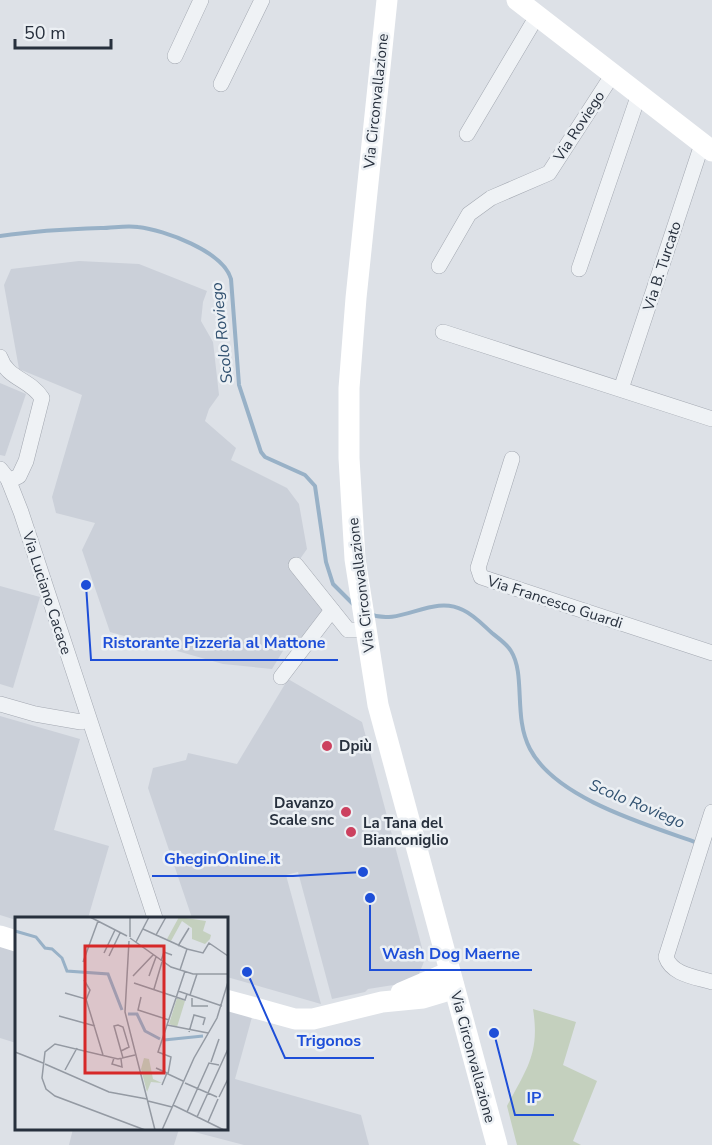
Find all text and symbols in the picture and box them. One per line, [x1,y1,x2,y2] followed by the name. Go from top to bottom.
[15,12,111,50] scale bar
[24,21,66,45] text: 50 m
[359,32,393,171] street label: Via Circonvallazione
[548,87,609,166] street label: Via Roviego
[638,219,686,314] street label: Via B. Turcato
[206,281,238,385] water label: Scolo Roviego
[343,516,379,655] street label: Via Circonvallazione
[17,528,76,657] street label: Via Luciano Cacace
[484,570,625,633] street label: Via Francesco Guardi
[91,626,338,660] callout: Ristorante Pizzeria al Mattone
[103,632,326,654] text: Ristorante Pizzeria al Mattone
[339,736,372,756] place label: Dpiù
[320,739,334,753] marker: Dpiù
[586,774,688,834] water label: Scolo Roviego
[269,793,334,830] place label: Davanzo Scale snc
[339,805,353,819] marker: Davanzo Scale snc
[363,813,449,850] place label: La Tana del Bianconiglio
[344,825,358,839] marker: La Tana del Bianconiglio
[152,842,293,876] callout: GheginOnline.it
[164,848,281,870] text: GheginOnline.it
[15,917,228,1130] inset map
[370,936,532,970] callout: Wash Dog Maerne
[382,943,520,965] text: Wash Dog Maerne
[446,988,500,1125] street label: Via Circonvallazione
[285,1024,374,1058] callout: Trigonos
[297,1030,361,1052] text: Trigonos
[515,1081,554,1115] callout: IP
[527,1087,541,1109] text: IP

